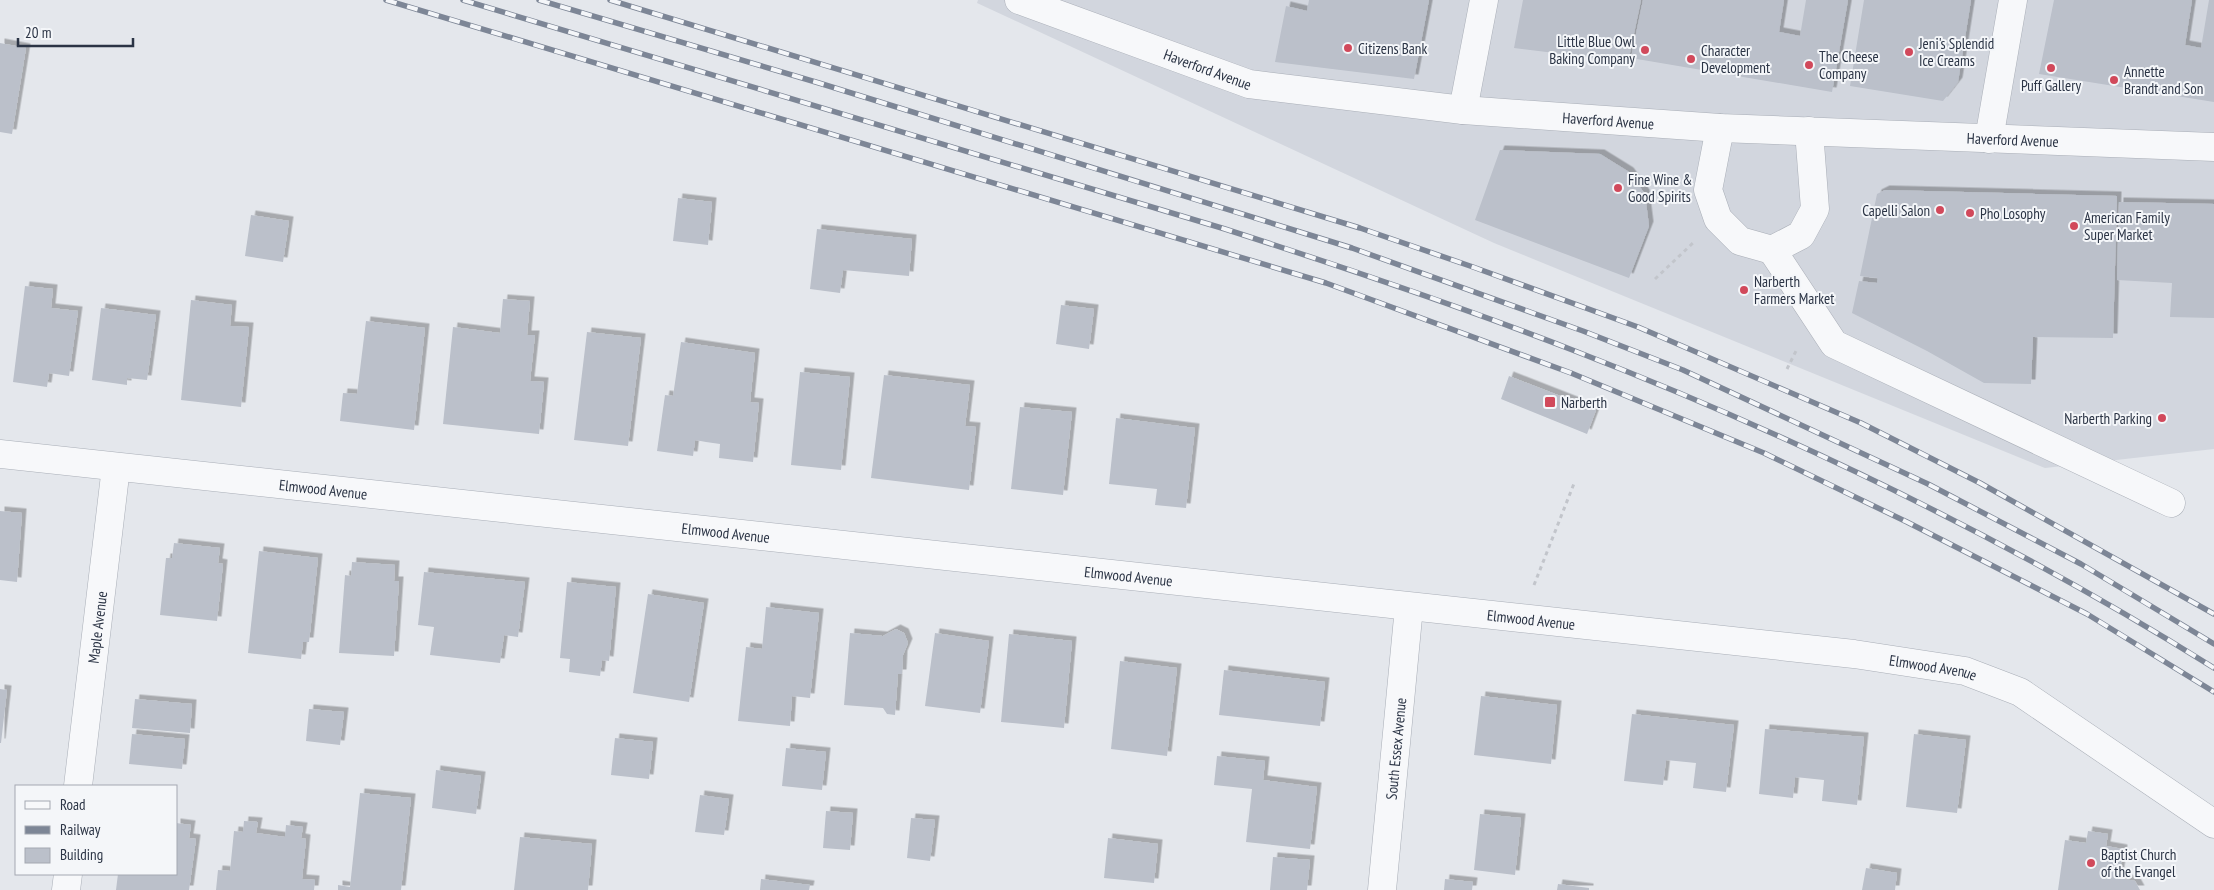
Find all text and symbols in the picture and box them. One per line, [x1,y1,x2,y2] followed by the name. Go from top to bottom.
[18,15,132,47] scale bar
[25,23,51,42] text: 20 m
[1549,32,1635,68] place label: Little Blue Owl Baking Company
[1918,34,1994,70] place label: Jeni's Splendid Ice Creams
[1358,39,1427,58] place label: Citizens Bank
[1701,41,1770,77] place label: Character Development
[1342,42,1354,54] marker: Citizens Bank
[1161,44,1254,94] street label: Haverford Avenue
[1639,44,1651,56] marker: Little Blue Owl Baking Company
[1903,46,1915,58] marker: Jeni's Splendid Ice Creams
[1819,47,1879,83] place label: The Cheese Company
[1685,53,1697,65] marker: Character Development
[1803,59,1815,71] marker: The Cheese Company
[2045,62,2057,74] marker: Puff Gallery
[2124,62,2203,98] place label: Annette Brandt and Son
[2108,74,2120,86] marker: Annette Brandt and Son
[2021,76,2081,95] place label: Puff Gallery
[1562,107,1655,133] street label: Haverford Avenue
[1966,128,2059,151] street label: Haverford Avenue
[1628,170,1692,206] place label: Fine Wine & Good Spirits
[1612,182,1624,194] marker: Fine Wine & Good Spirits
[1862,201,1930,220] place label: Capelli Salon
[1934,204,1946,216] marker: Capelli Salon
[1980,204,2046,223] place label: Pho Losophy
[1964,207,1976,219] marker: Pho Losophy
[2084,208,2170,244] place label: American Family Super Market
[2068,220,2080,232] marker: American Family Super Market
[1754,272,1834,308] place label: Narberth Farmers Market
[1738,284,1750,296] marker: Narberth Farmers Market
[1561,393,1607,412] place label: Narberth
[1543,395,1557,409] marker: Narberth
[2064,409,2152,428] place label: Narberth Parking
[2156,412,2168,424] marker: Narberth Parking
[278,475,368,503] street label: Elmwood Avenue
[681,518,771,546] street label: Elmwood Avenue
[1083,562,1174,590] street label: Elmwood Avenue
[83,590,111,664] street label: Maple Avenue
[1486,605,1576,633] street label: Elmwood Avenue
[1888,650,1980,684] street label: Elmwood Avenue
[1381,697,1410,801] street label: South Essex Avenue
[15,785,178,875] legend
[60,795,86,814] text: Road
[60,820,101,839] text: Railway
[60,845,103,864] text: Building
[2101,845,2176,881] place label: Baptist Church of the Evangel
[2085,857,2097,869] marker: Baptist Church of the Evangel

